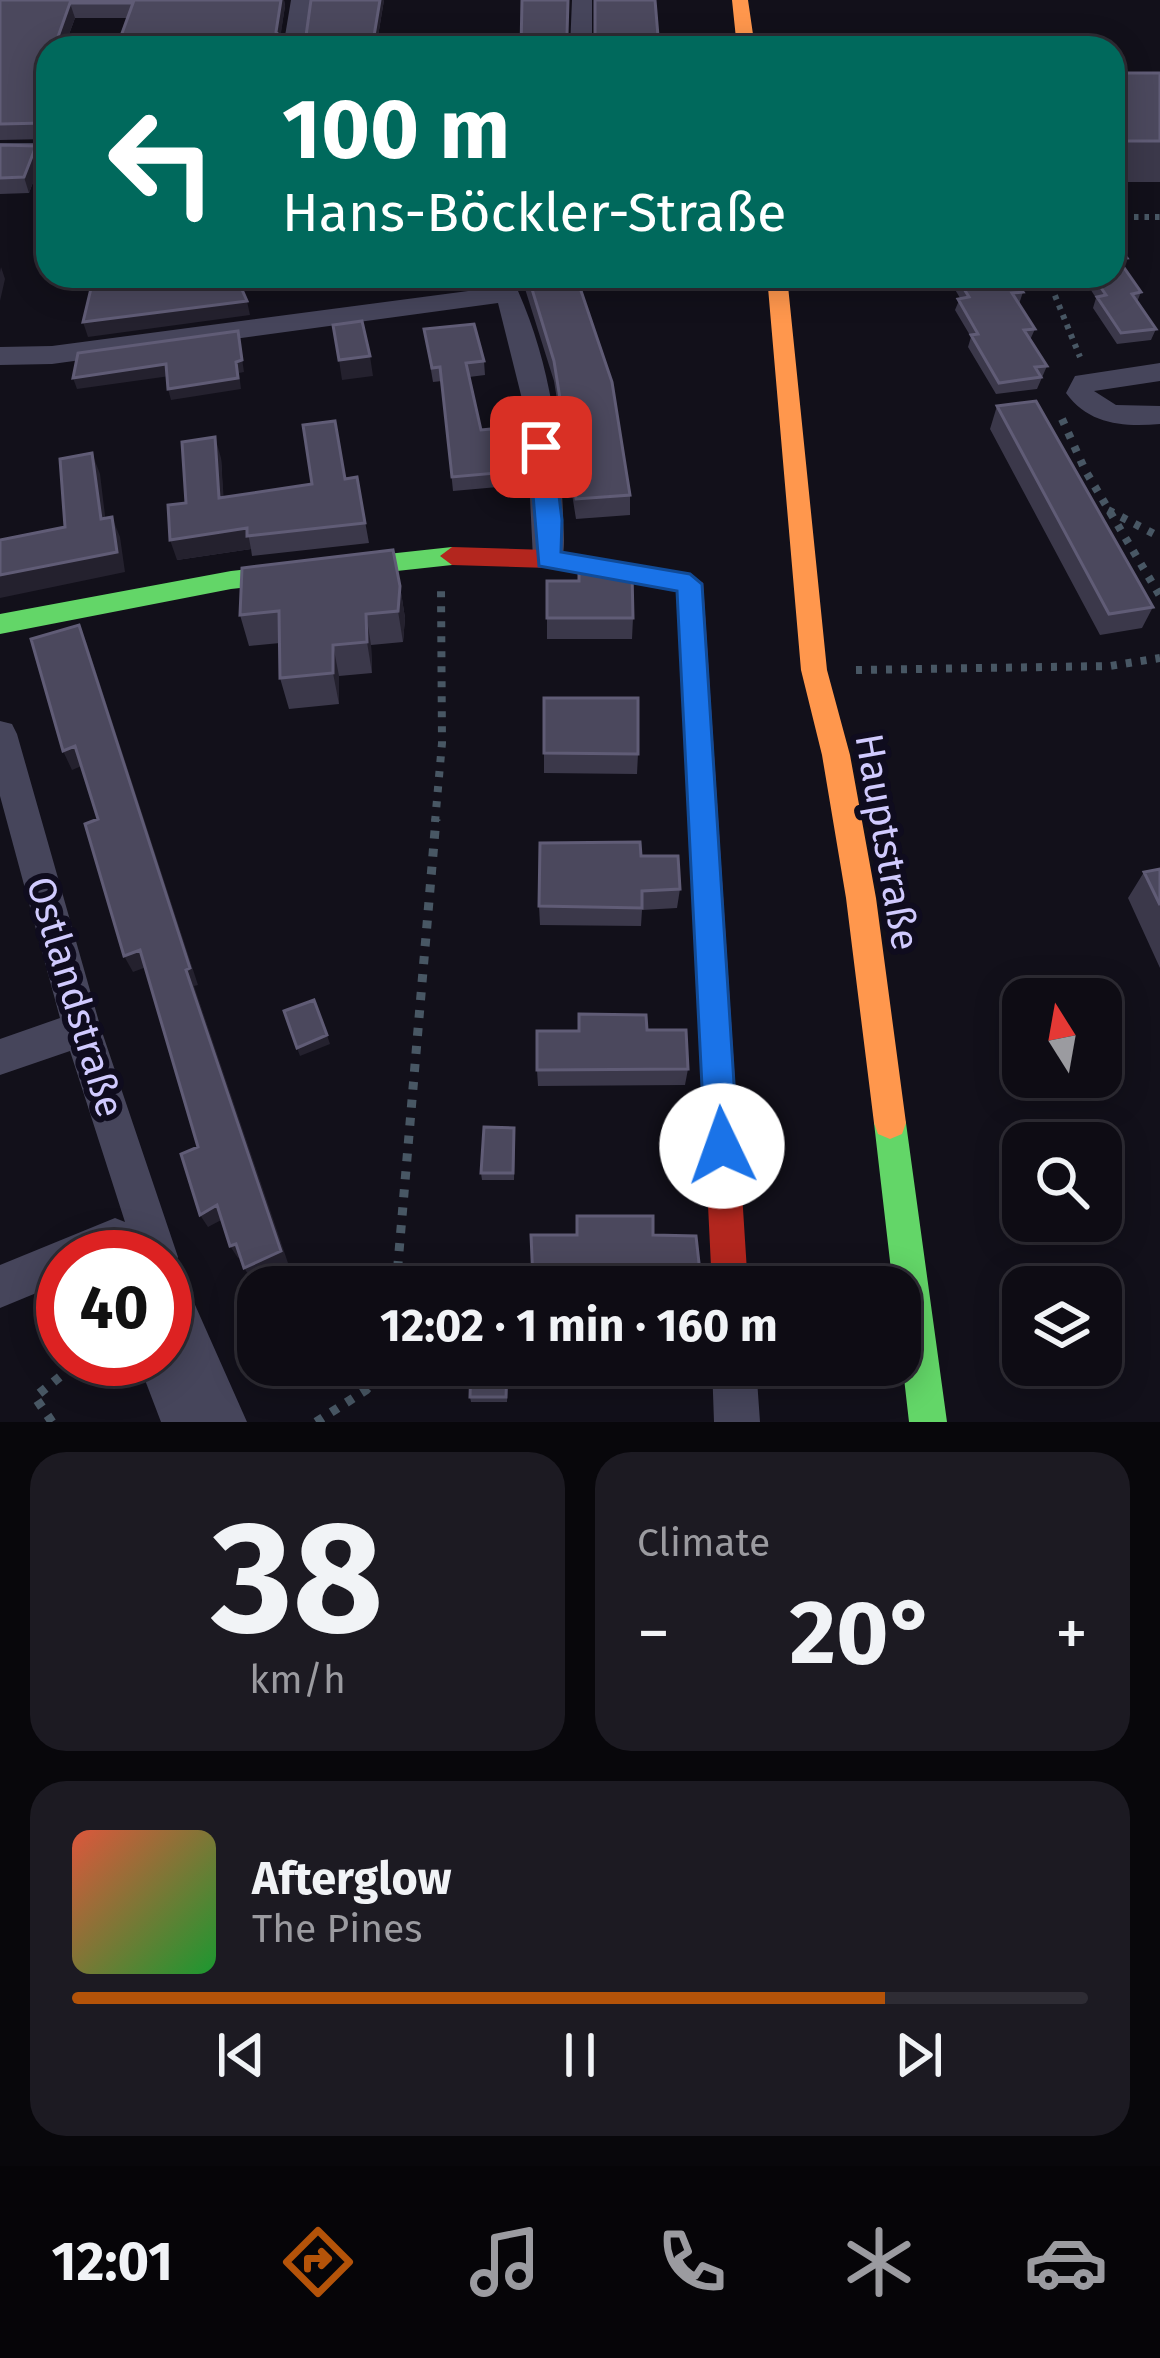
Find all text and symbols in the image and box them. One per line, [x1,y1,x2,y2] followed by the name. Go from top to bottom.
[282,79,510,180] text: 100 m
[84,84,240,240] icon: left
[282,181,786,245] text: Hans-Böckler-Straße
[490,396,592,498] pin
[508,414,574,480] icon: arrive
[845,730,929,954] street label: Hauptstraße
[17,871,133,1123] street label: Ostlandstraße
[1002,978,1122,1098] north arrow
[1002,978,1122,1386] map controls
[659,1083,785,1209] position arrow
[1002,1122,1122,1242] button: search
[36,1230,192,1386] speed limit sign: 40
[1002,1266,1122,1386] button: layers
[380,1299,778,1353] text: 12:02 · 1 min · 160 m
[212,1485,383,1672] text: 38
[637,1520,770,1566] text: Climate
[789,1579,936,1687] text: 20°
[637,1594,670,1673] text: −
[1055,1594,1088,1673] text: +
[249,1657,346,1703] text: km/h
[252,1852,451,1906] text: Afterglow
[252,1906,423,1952] text: The Pines
[208,2022,274,2088] icon: previous
[547,2022,613,2088] icon: pause
[886,2022,952,2088] icon: next
[276,2220,360,2304] icon: directions
[463,2220,547,2304] icon: music
[650,2220,734,2304] icon: phone
[837,2220,921,2304] icon: climate
[1024,2220,1108,2304] icon: car
[52,2230,173,2294] text: 12:01

